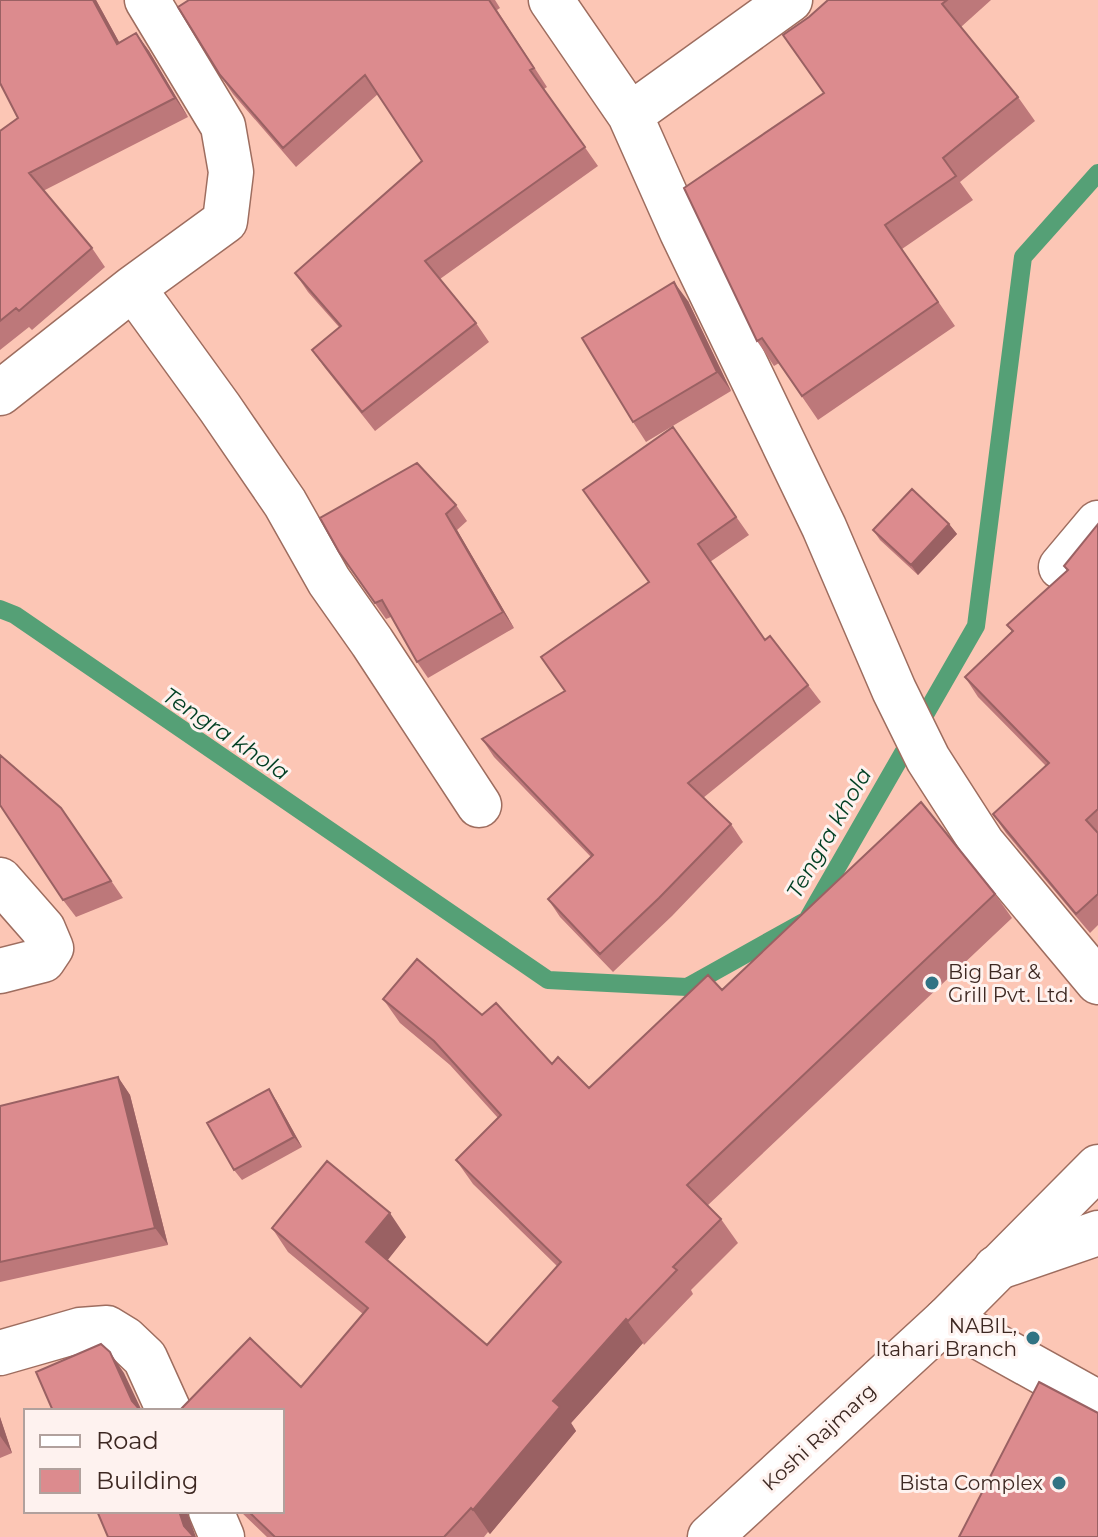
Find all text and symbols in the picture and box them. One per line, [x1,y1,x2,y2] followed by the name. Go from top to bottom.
[158,682,294,786] water label: Tengra khola
[781,763,877,903] water label: Tengra khola
[948,960,1073,1007] place label: Big Bar & Grill Pvt. Ltd.
[923,974,941,992] marker: Big Bar & Grill Pvt. Ltd.
[875,1314,1017,1361] place label: NABIL, Itahari Branch
[1024,1329,1042,1347] marker: NABIL, Itahari Branch
[757,1378,881,1496] street label: Koshi Rajmarg
[24,1409,284,1513] legend
[96,1426,159,1455] text: Road
[96,1466,199,1495] text: Building
[899,1471,1043,1495] place label: Bista Complex
[1050,1474,1068,1492] marker: Bista Complex

